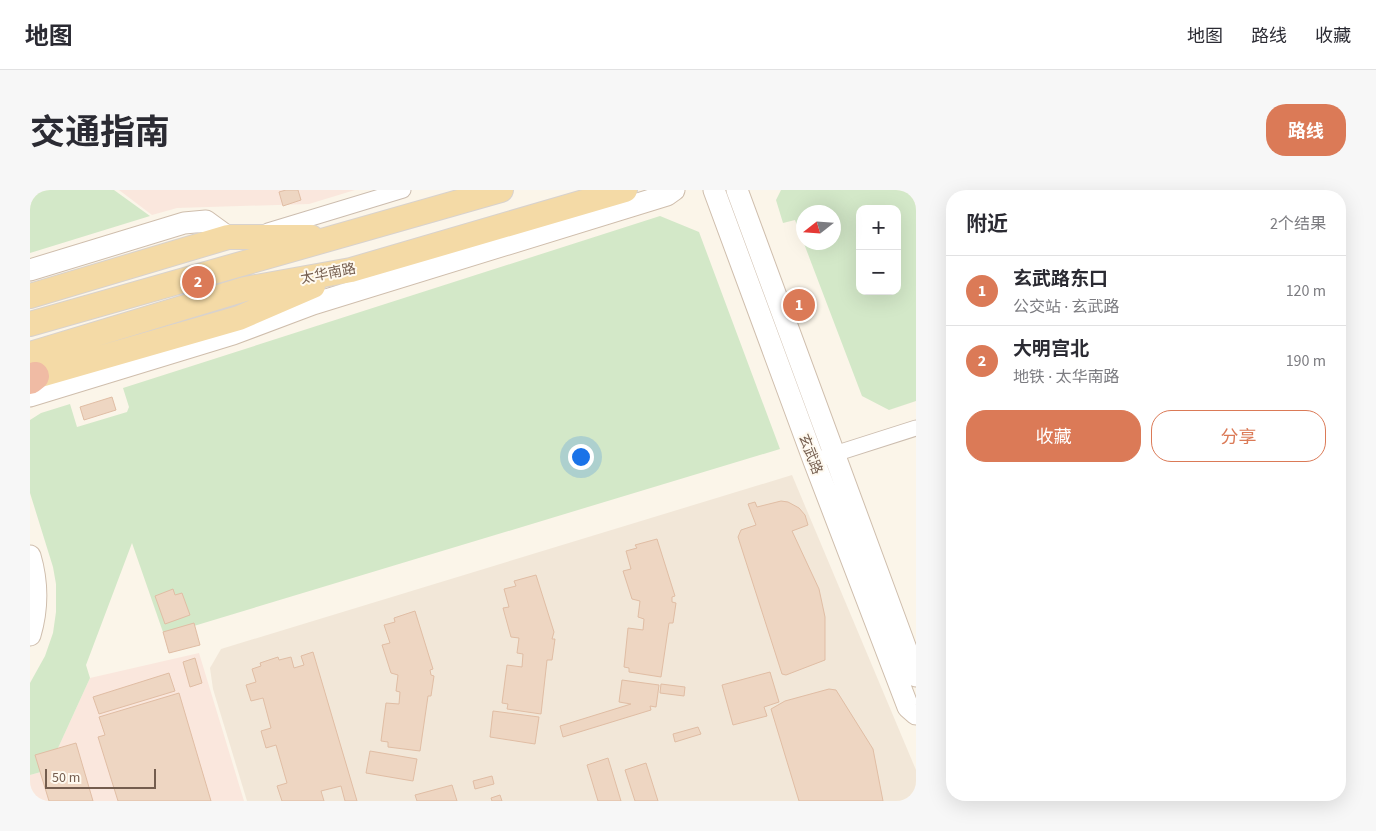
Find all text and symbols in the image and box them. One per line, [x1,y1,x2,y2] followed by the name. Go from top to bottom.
[25,19,73,54] text: 地图
[1187,24,1223,49] text: 地图
[1251,24,1287,49] text: 路线
[1315,24,1351,49] text: 收藏
[1266,104,1346,156] button: 路线
[30,108,170,158] text: 交通指南
[796,205,841,250] north arrow
[856,205,901,295] map controls
[856,205,901,250] button: +
[966,209,1008,239] text: 附近
[1270,213,1326,235] text: 2个结果
[856,250,901,295] button: −
[299,259,358,289] street label: 太华南路
[182,263,214,301] pin: 2
[1013,266,1108,293] text: 玄武路东口
[978,280,986,302] text: 1
[1286,280,1326,302] text: 120 m
[783,286,815,324] pin: 1
[1013,296,1119,318] text: 公交站 · 玄武路
[1013,336,1089,363] text: 大明宫北
[978,350,986,372] text: 2
[1286,350,1326,372] text: 190 m
[1013,366,1119,388] text: 地铁 · 太华南路
[966,410,1141,462] button: 收藏
[1151,410,1326,462] button: 分享
[793,431,827,478] street label: 玄武路
[568,444,594,470] your location
[45,766,156,789] scale bar
[52,768,80,788] text: 50 m

